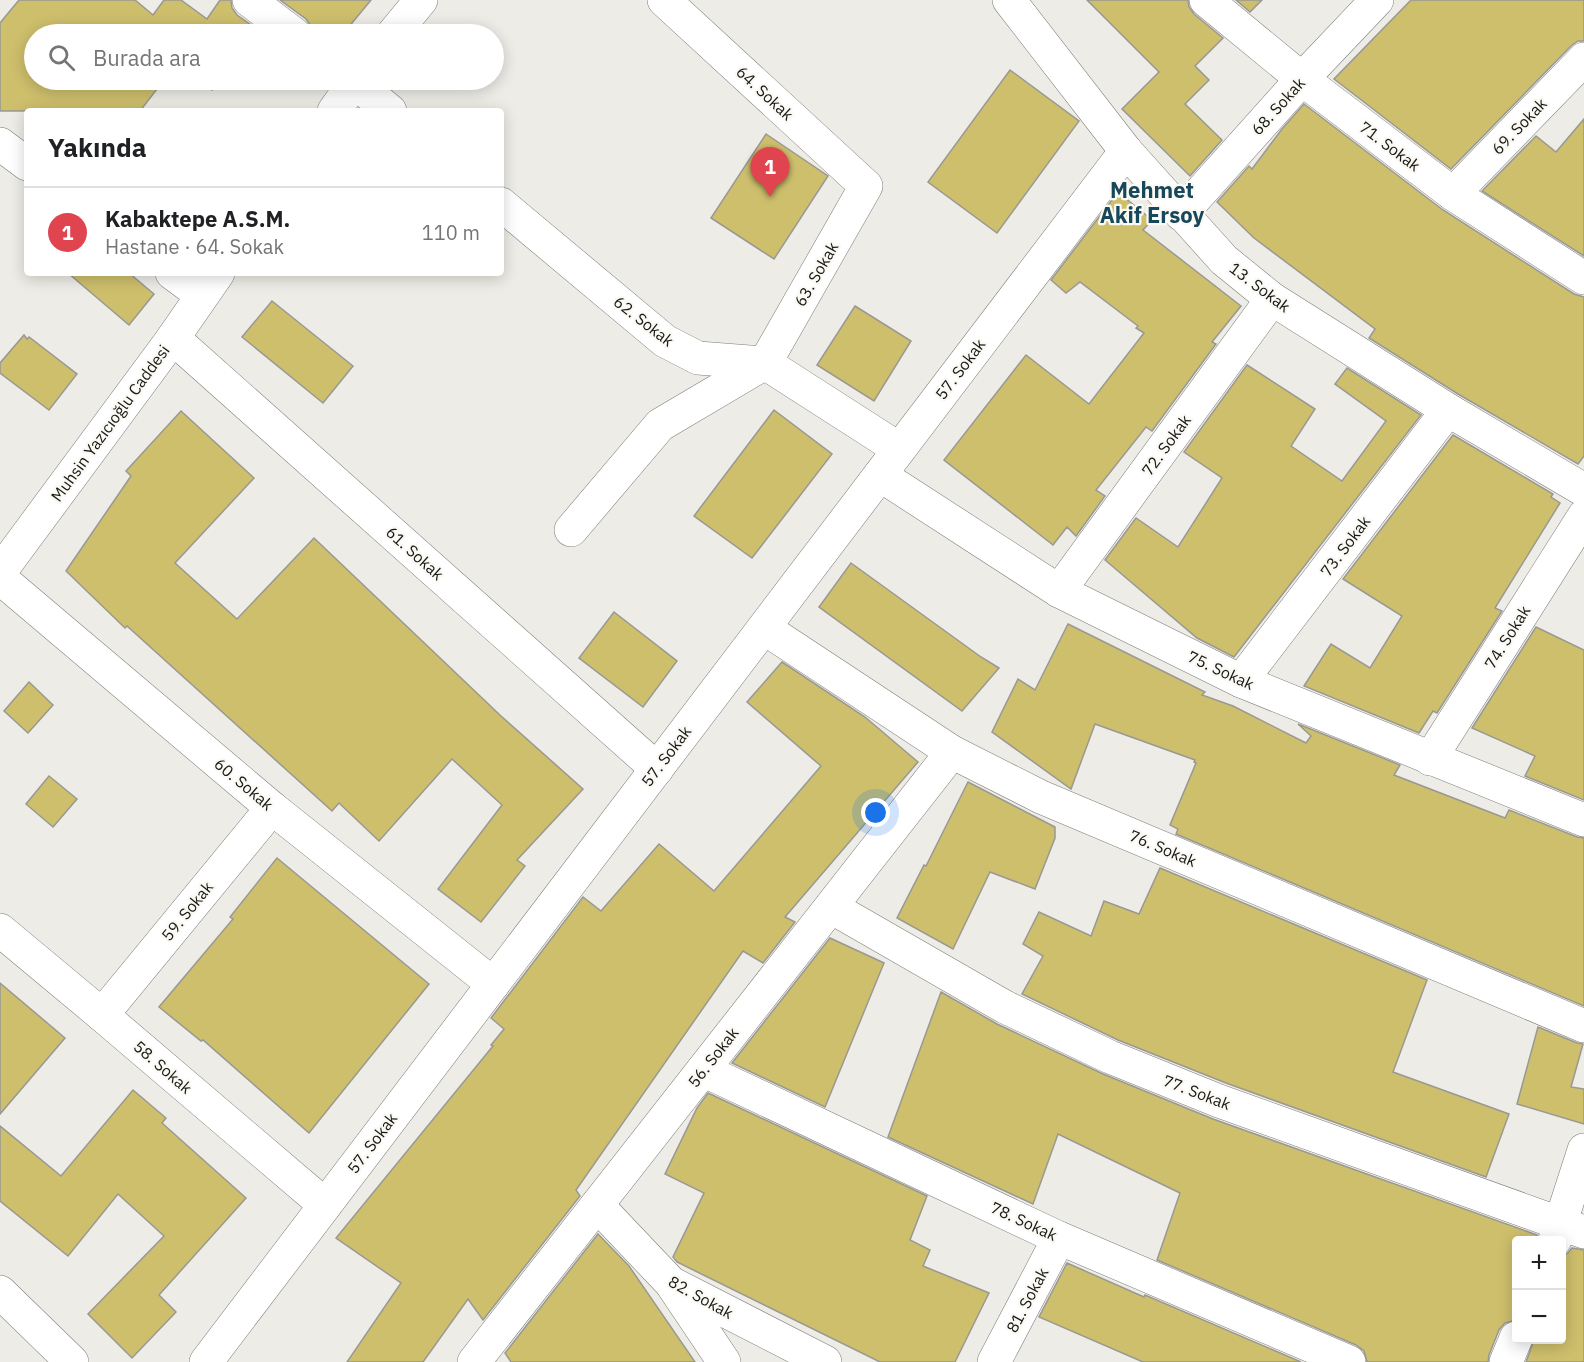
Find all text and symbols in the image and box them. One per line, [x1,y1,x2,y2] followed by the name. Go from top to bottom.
[24,24,504,90] search box
[45,41,78,74] icon: search
[93,43,201,72] text: Burada ara
[732,62,798,125] street label: 64. Sokak
[1247,73,1310,139] street label: 68. Sokak
[1487,93,1551,158] street label: 69. Sokak
[1356,117,1425,176] street label: 71. Sokak
[48,130,147,164] text: Yakında
[750,148,790,197] pin: 1
[1100,175,1204,229] district label: Mehmet Akif Ersoy
[105,204,290,233] text: Kabaktepe A.S.M.
[62,219,74,246] text: 1
[422,219,480,246] text: 110 m
[105,233,284,260] text: Hastane · 64. Sokak
[790,238,843,310] street label: 63. Sokak
[1226,258,1295,317] street label: 13. Sokak
[610,291,679,351] street label: 62. Sokak
[931,334,990,403] street label: 57. Sokak
[46,341,174,505] street label: Muhsin Yazıcıoğlu Caddesi
[1137,410,1195,480] street label: 72. Sokak
[1316,511,1375,580] street label: 73. Sokak
[382,522,448,585] street label: 61. Sokak
[1480,601,1535,672] street label: 74. Sokak
[1185,646,1258,694] street label: 75. Sokak
[637,721,696,790] street label: 57. Sokak
[210,754,278,815] street label: 60. Sokak
[861,798,890,827] your location
[1126,825,1200,871] street label: 76. Sokak
[157,877,217,945] street label: 59. Sokak
[683,1022,743,1091] street label: 56. Sokak
[130,1036,197,1098] street label: 58. Sokak
[1160,1070,1234,1114] street label: 77. Sokak
[343,1108,402,1177] street label: 57. Sokak
[988,1197,1061,1245] street label: 78. Sokak
[1512,1236,1566,1344] map controls
[1512,1236,1566,1290] button: +
[1002,1264,1053,1336] street label: 81. Sokak
[665,1271,737,1323] street label: 82. Sokak
[1512,1290,1566,1344] button: −

